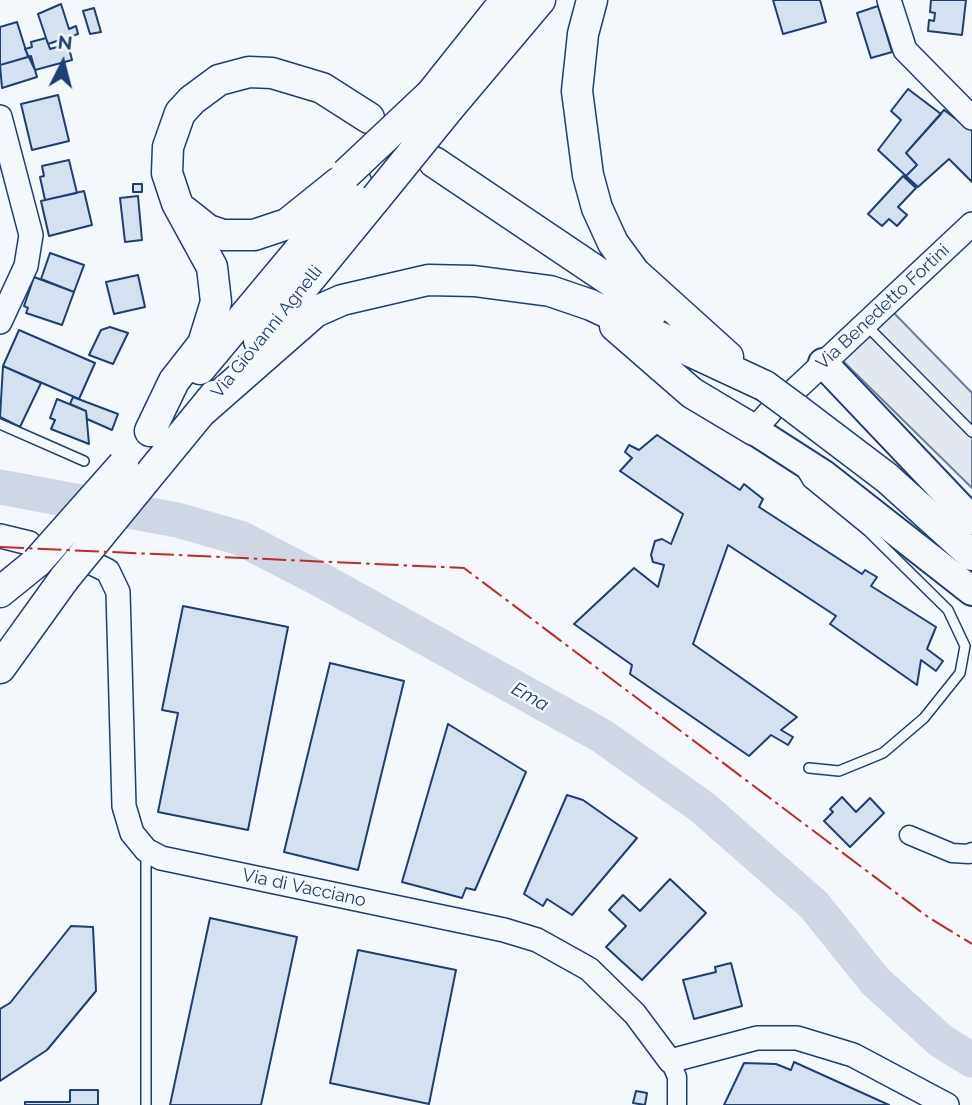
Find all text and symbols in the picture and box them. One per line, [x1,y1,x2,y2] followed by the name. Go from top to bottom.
[28,28,98,98] north arrow
[57,30,74,54] text: N
[812,240,954,374] street label: Via Benedetto Fortini
[207,261,327,403] street label: Via Giovanni Agnelli
[507,678,553,716] water label: Ema
[240,864,368,912] street label: Via di Vacciano

